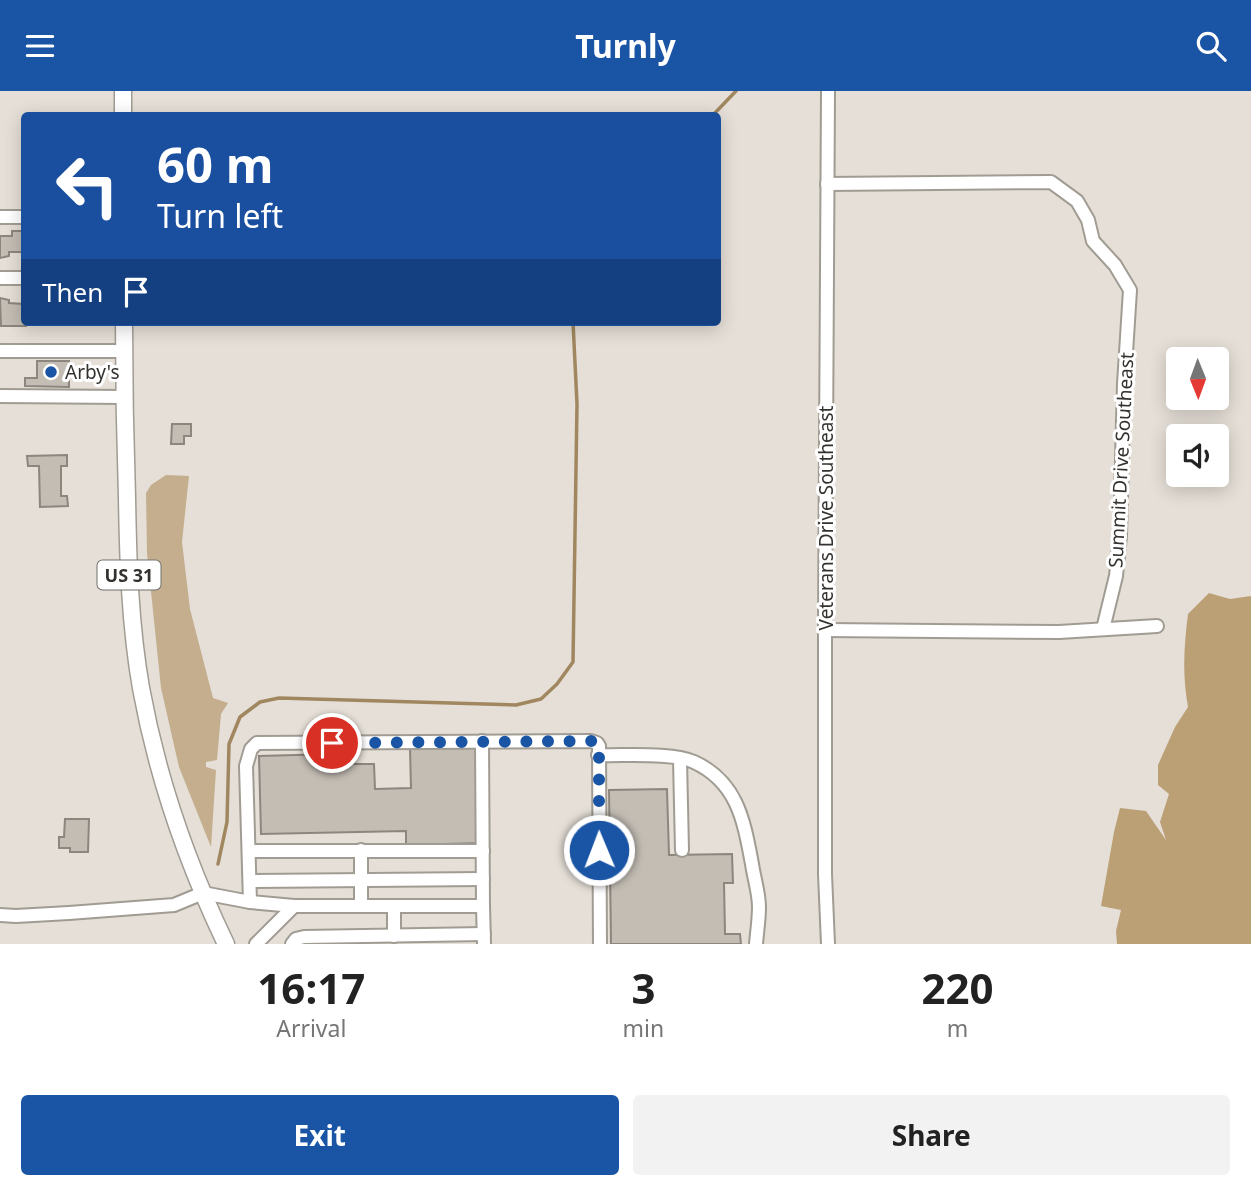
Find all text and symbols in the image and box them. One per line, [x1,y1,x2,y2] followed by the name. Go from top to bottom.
[575,24,676,67] text: Turnly
[21,27,59,65] icon: menu
[1192,27,1230,65] icon: search
[157,131,274,197] text: 60 m
[42,140,133,231] icon: left
[157,194,283,237] text: Turn left
[117,273,155,311] icon: arrive
[42,274,103,310] text: Then
[1166,347,1228,409] north arrow
[1166,347,1229,487] map controls
[1102,351,1140,569] street label: Summit Drive Southeast
[65,359,120,385] place label: Arby's
[43,364,59,380] marker: Arby's
[813,405,839,630] street label: Veterans Drive Southeast
[1166,424,1229,487] button: sound
[97,561,160,589] road number: US 31
[302,713,362,773] pin
[313,724,351,762] icon: arrive
[562,813,636,887] position arrow
[257,959,365,1016] text: 16:17
[631,959,655,1016] text: 3
[922,959,994,1016] text: 220
[276,1012,346,1044] text: Arrival
[623,1012,664,1044] text: min
[947,1012,968,1044] text: m
[21,1095,619,1175] button: Exit
[633,1095,1230,1175] button: Share

